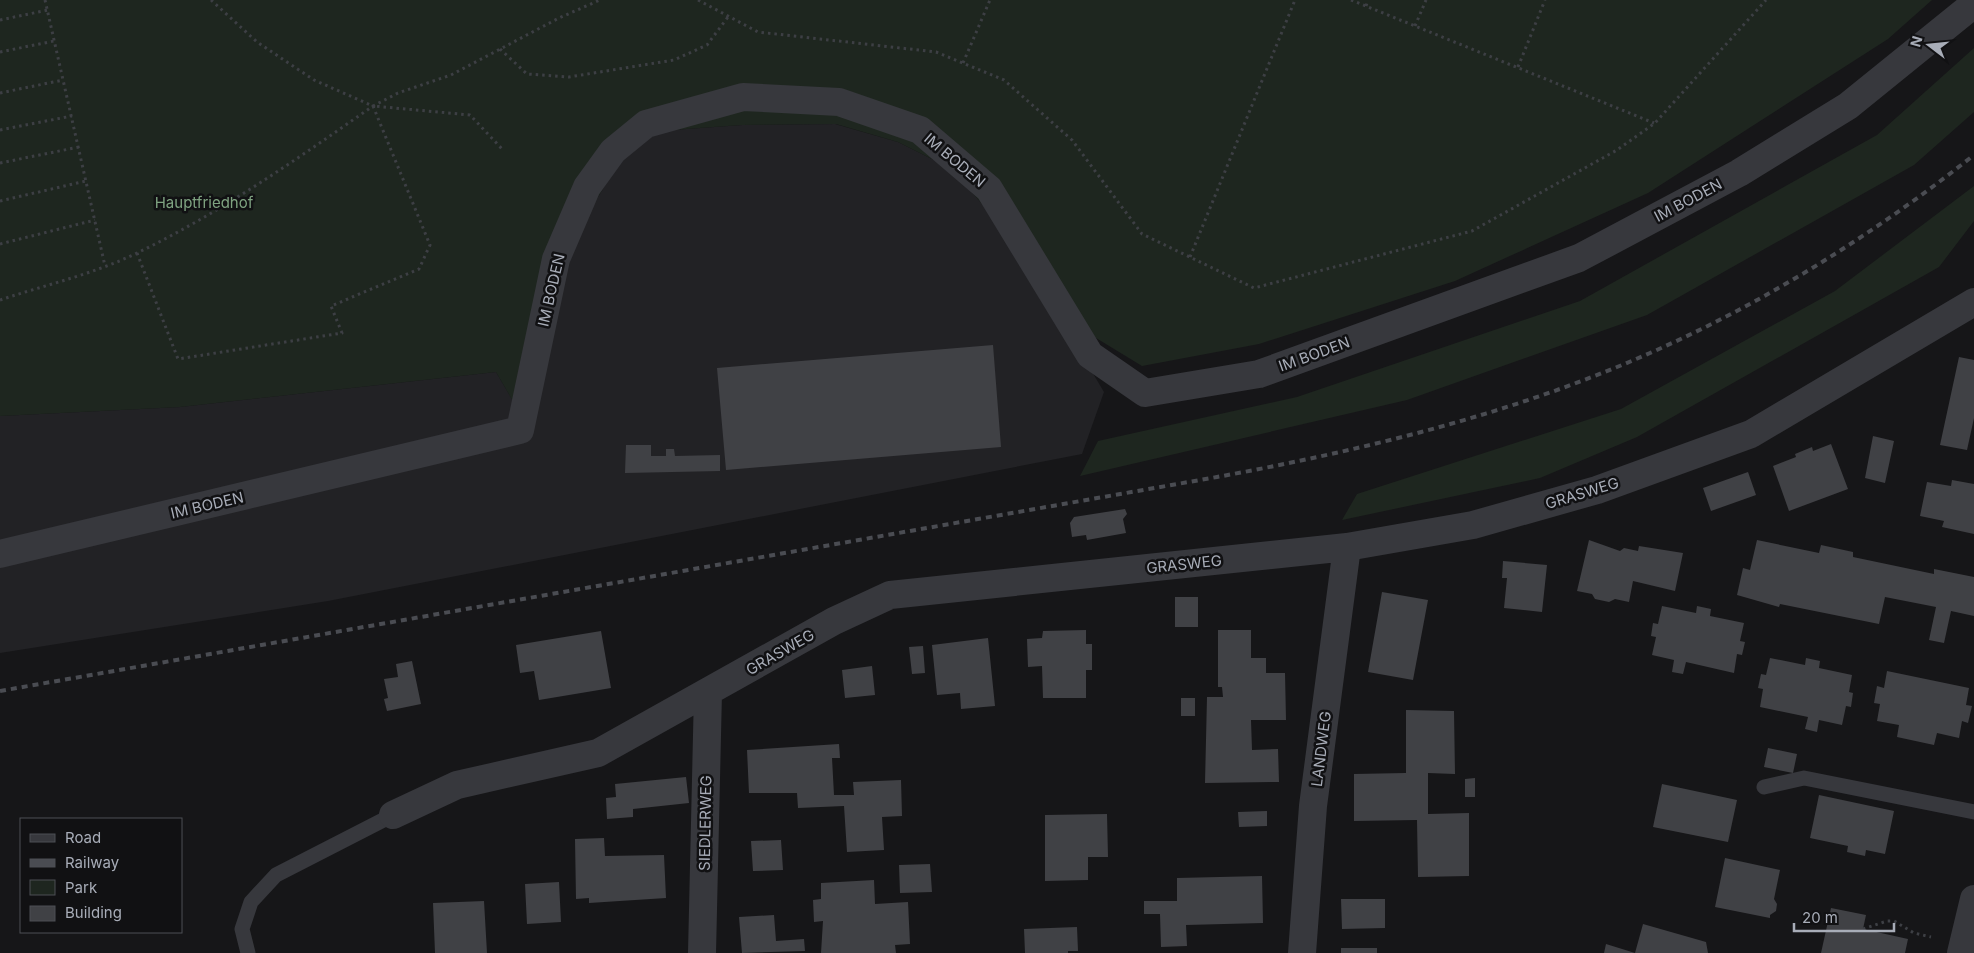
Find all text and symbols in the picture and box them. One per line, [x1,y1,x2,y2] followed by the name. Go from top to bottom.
[1904,20,1954,70] north arrow
[1906,34,1926,49] text: N
[920,129,990,191] street label: IM BODEN
[1651,174,1725,226] street label: IM BODEN
[155,193,254,212] park label: Hauptfriedhof
[533,252,569,328] street label: IM BODEN
[1276,332,1352,376] street label: IM BODEN
[1543,473,1621,513] street label: GRASWEG
[169,487,245,523] street label: IM BODEN
[1145,551,1223,577] street label: GRASWEG
[742,625,818,679] street label: GRASWEG
[1307,710,1335,788] street label: LANDWEG
[695,775,715,871] street label: SIEDLERWEG
[20,818,182,933] legend
[65,828,101,847] text: Road
[65,853,120,872] text: Railway
[65,878,98,897] text: Park
[1794,900,1894,932] scale bar
[65,903,122,922] text: Building
[1802,908,1838,927] text: 20 m

